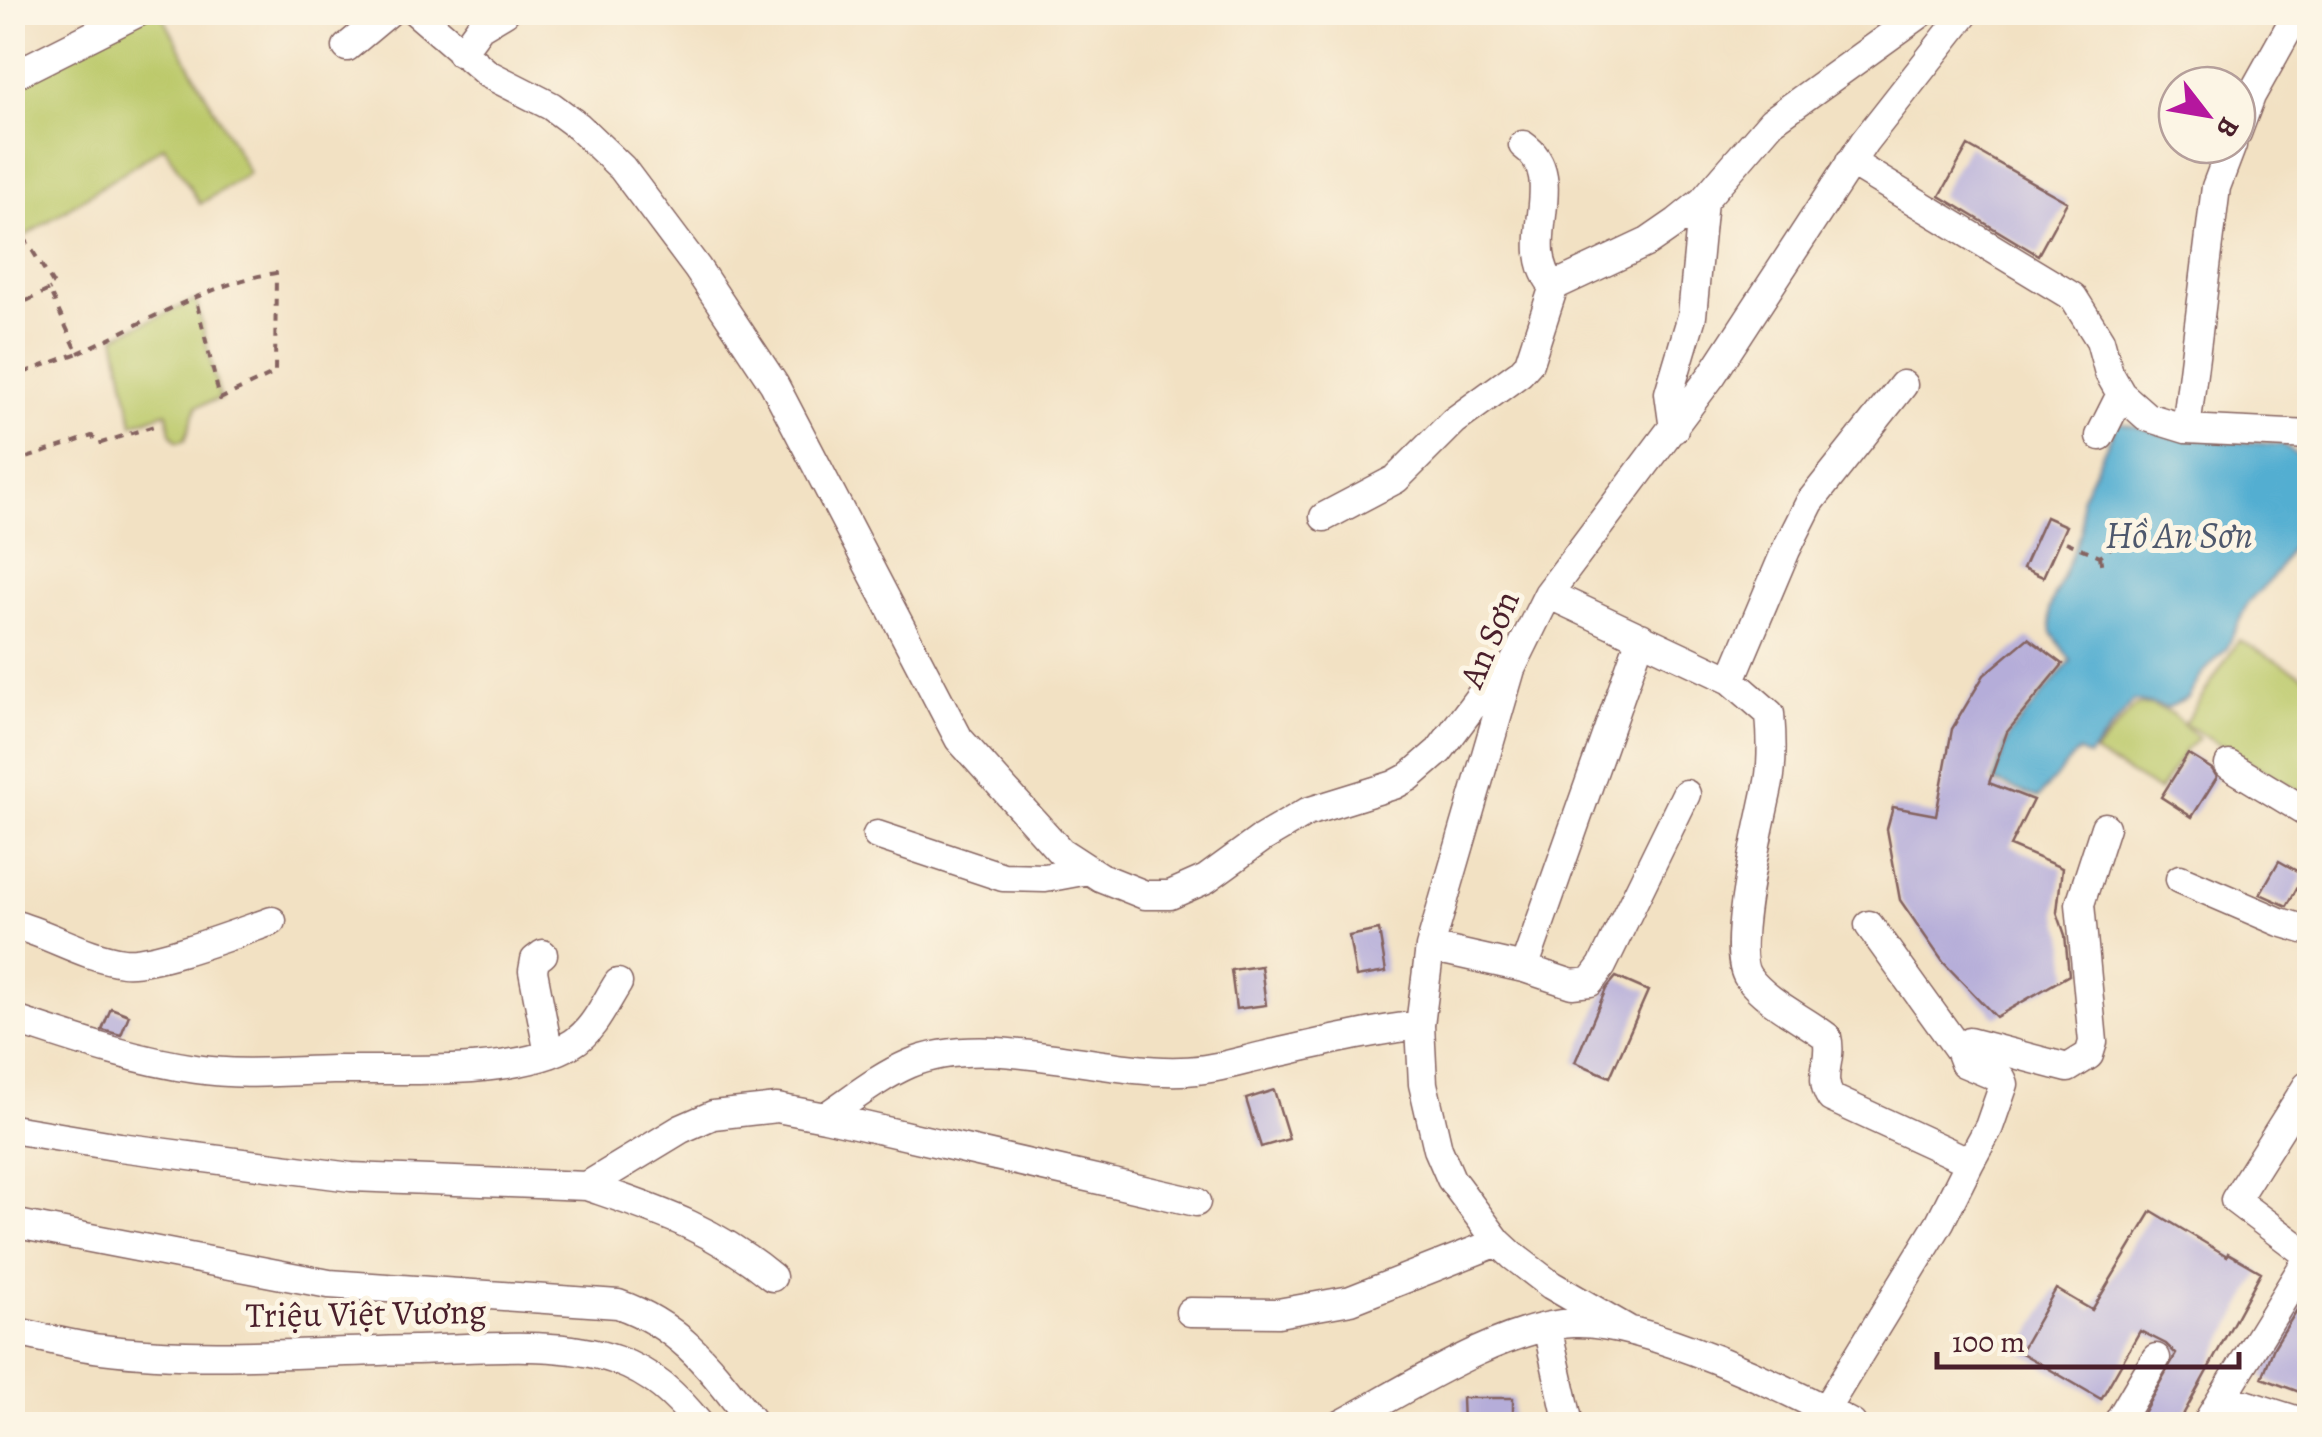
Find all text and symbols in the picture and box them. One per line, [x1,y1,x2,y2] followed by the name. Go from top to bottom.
[2157,65,2257,165] north arrow
[2207,110,2248,145] text: B
[2105,509,2253,561] water label: Hồ An Sơn
[1447,583,1531,696] street label: An Sơn
[245,1287,487,1339] street label: Triệu Việt Vương
[1937,1307,2240,1369] scale bar
[1952,1322,2025,1362] text: 100 m

